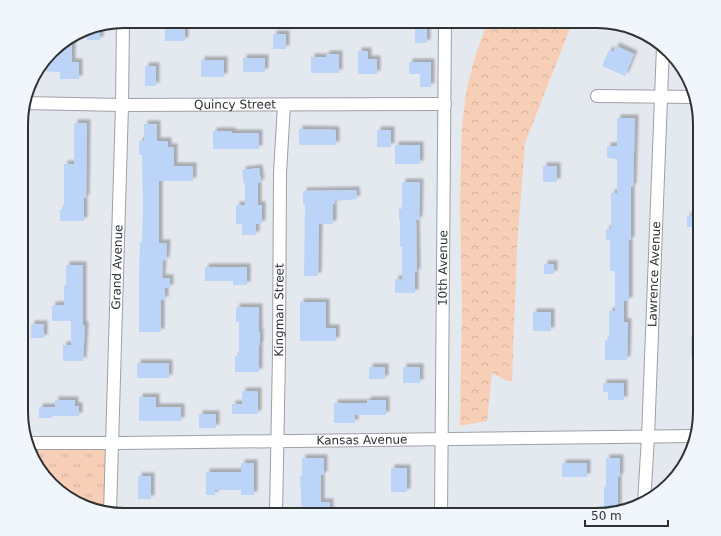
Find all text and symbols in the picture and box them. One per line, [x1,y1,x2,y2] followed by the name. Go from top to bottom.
[194,98,276,112] street label: Quincy Street
[645,221,663,327] street label: Lawrence Avenue
[109,224,125,310] street label: Grand Avenue
[436,230,450,306] street label: 10th Avenue
[272,263,287,357] street label: Kingman Street
[316,433,408,448] street label: Kansas Avenue
[585,502,668,528] scale bar
[591,509,622,523] text: 50 m

